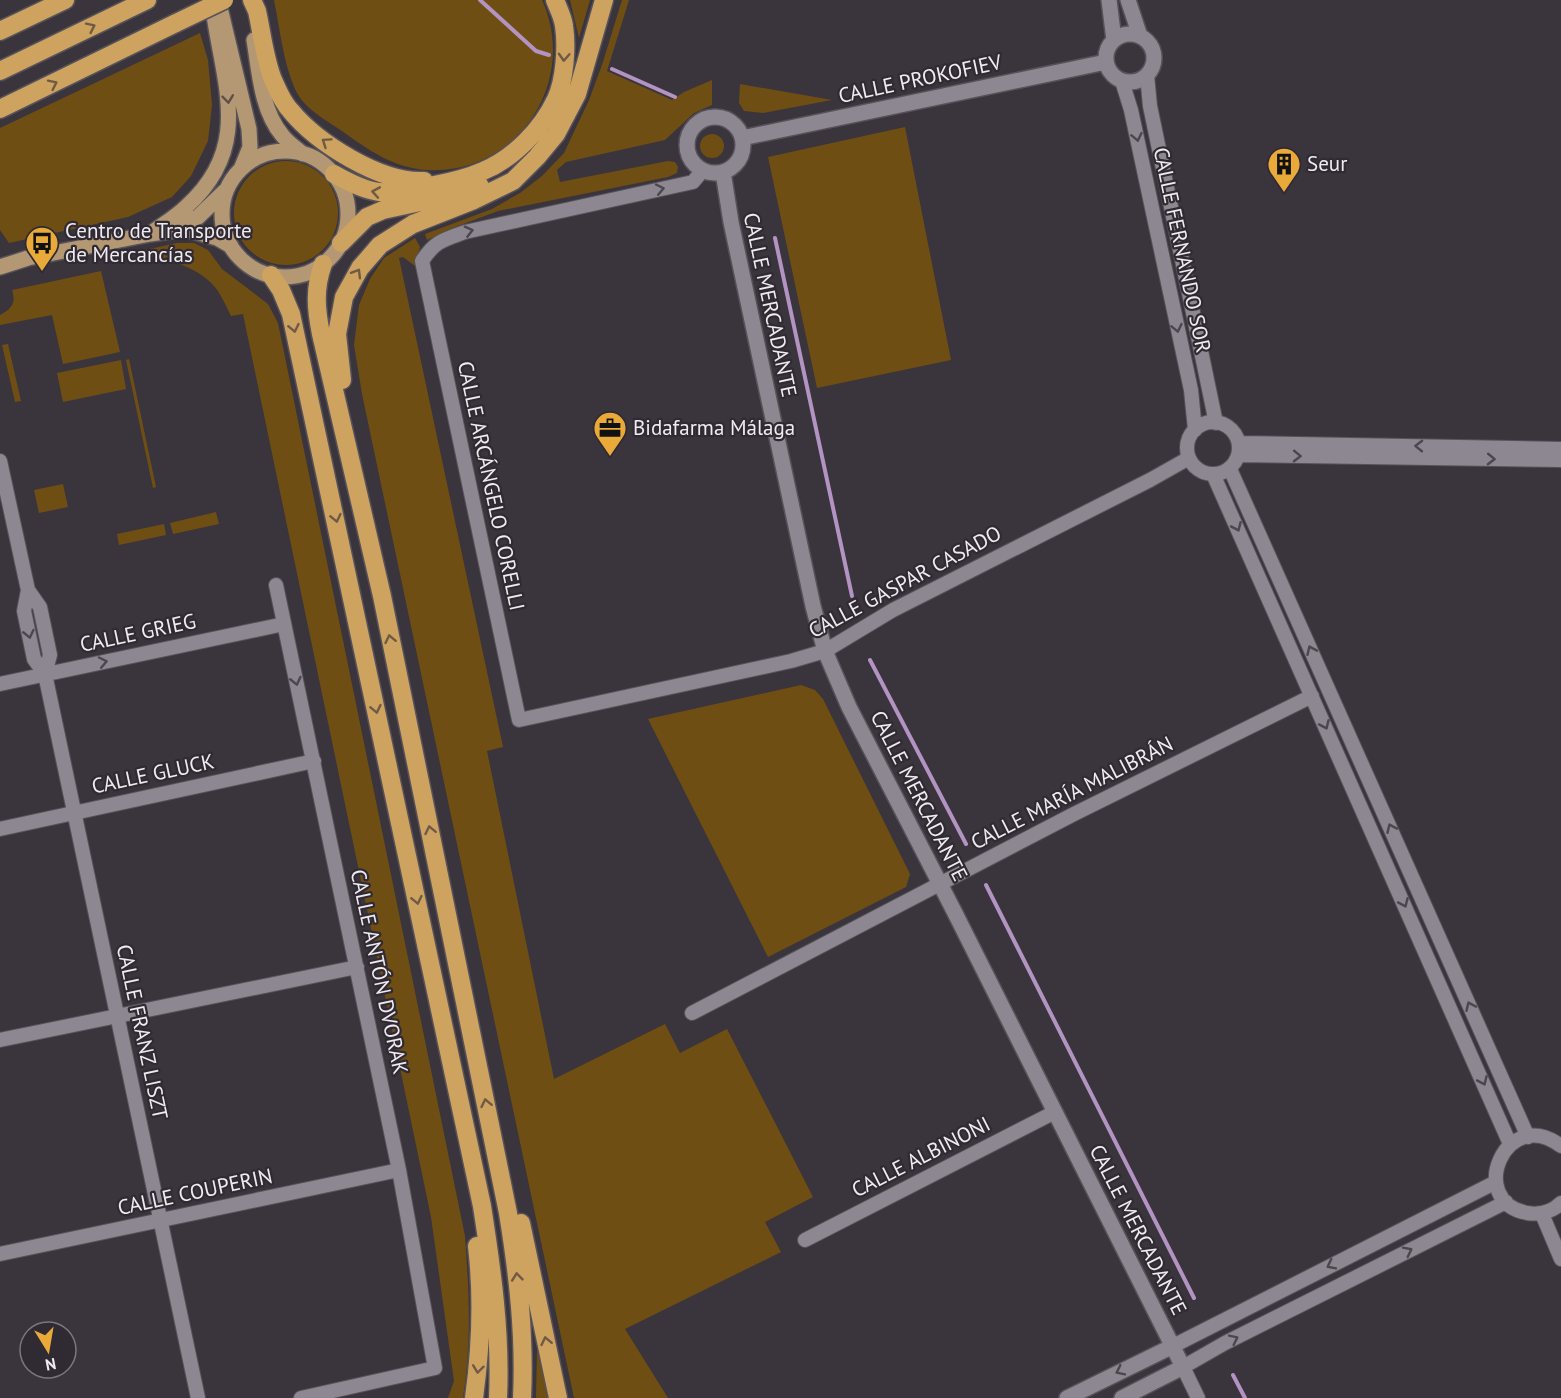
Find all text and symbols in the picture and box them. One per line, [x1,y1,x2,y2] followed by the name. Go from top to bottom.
[84,23,95,35] one-way arrow
[836,48,1004,109] street label: CALLE PROKOFIEV
[557,53,570,62] one-way arrow
[46,79,57,91] one-way arrow
[221,94,234,104] one-way arrow
[1129,132,1142,142] one-way arrow
[322,138,333,149] one-way arrow
[1148,145,1217,355] street label: CALLE FERNANDO SOR
[1266,146,1302,193] building icon: Seur
[1307,150,1347,177] place label: Seur
[654,184,664,197] one-way arrow
[371,186,381,199] one-way arrow
[738,210,803,400] street label: CALLE MERCADANTE
[65,217,252,268] place label: Centro de Transporte de Mercancías
[24,225,60,272] bus stop icon: Centro de Transporte de Mercancías
[464,226,474,239] one-way arrow
[350,269,362,279] one-way arrow
[287,323,300,333] one-way arrow
[1170,323,1183,333] one-way arrow
[452,359,531,613] street label: CALLE ARCÁNGELO CORELLI
[592,410,628,457] office icon: Bidafarma Málaga
[633,414,795,441] place label: Bidafarma Málaga
[1414,440,1423,452] one-way arrow
[1292,449,1301,462] one-way arrow
[1487,453,1496,465] one-way arrow
[328,513,341,523] one-way arrow
[804,519,1006,644] street label: CALLE GASPAR CASADO
[1230,521,1242,532] one-way arrow
[77,607,198,658] street label: CALLE GRIEG
[21,629,34,639] one-way arrow
[384,634,397,644] one-way arrow
[1306,646,1318,657] one-way arrow
[97,656,107,669] one-way arrow
[289,676,302,686] one-way arrow
[369,704,382,714] one-way arrow
[865,706,974,886] street label: CALLE MERCADANTE
[1317,718,1329,729] one-way arrow
[966,730,1177,855] street label: CALLE MARÍA MALIBRÁN
[89,747,217,800] street label: CALLE GLUCK
[1386,824,1398,835] one-way arrow
[424,825,437,835] one-way arrow
[345,867,414,1077] street label: CALLE ANTÓN DVORAK
[410,895,423,905] one-way arrow
[1396,897,1408,908] one-way arrow
[111,942,174,1122] street label: CALLE FRANZ LISZT
[1465,1002,1477,1013] one-way arrow
[1475,1075,1487,1086] one-way arrow
[480,1098,493,1108] one-way arrow
[847,1110,995,1203] street label: CALLE ALBINONI
[1084,1140,1193,1320] street label: CALLE MERCADANTE
[115,1162,275,1221] street label: CALLE COUPERIN
[1402,1247,1413,1258] one-way arrow
[1326,1258,1337,1269] one-way arrow
[511,1272,524,1281] one-way arrow
[18,1320,78,1380] north arrow
[1228,1334,1239,1346] one-way arrow
[540,1336,553,1346] one-way arrow
[44,1354,58,1376] text: N
[472,1364,484,1373] one-way arrow
[1115,1364,1126,1376] one-way arrow

